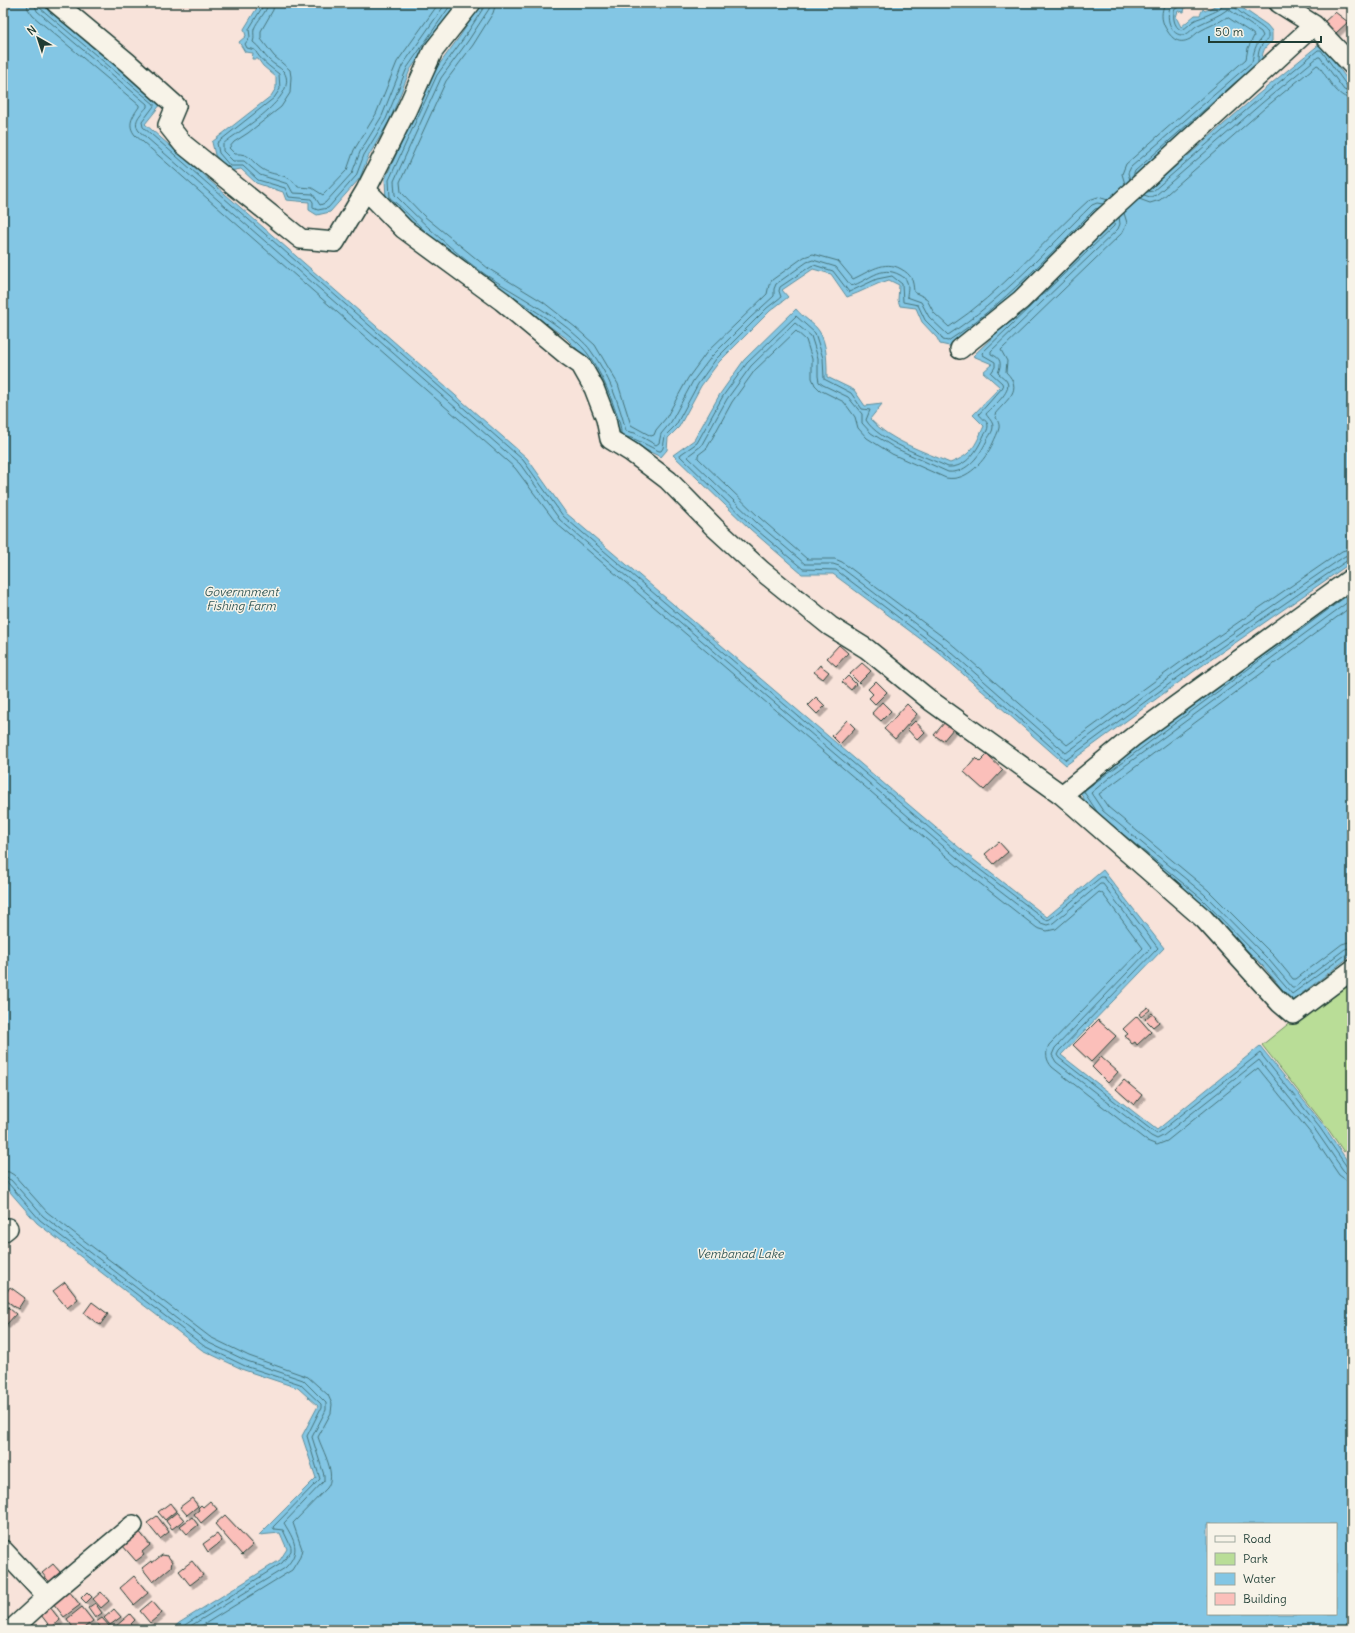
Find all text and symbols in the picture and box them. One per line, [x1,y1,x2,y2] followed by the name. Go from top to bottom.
[18,18,58,58] north arrow
[1209,18,1321,44] scale bar
[24,22,39,38] text: N
[1215,24,1244,39] text: 50 m
[204,584,280,613] water label: Governnment Fishing Farm
[697,1246,785,1261] water label: Vembanad Lake
[1207,1523,1337,1615] legend
[1243,1531,1271,1546] text: Road
[1243,1551,1268,1566] text: Park
[1243,1571,1276,1586] text: Water
[1243,1591,1287,1606] text: Building

